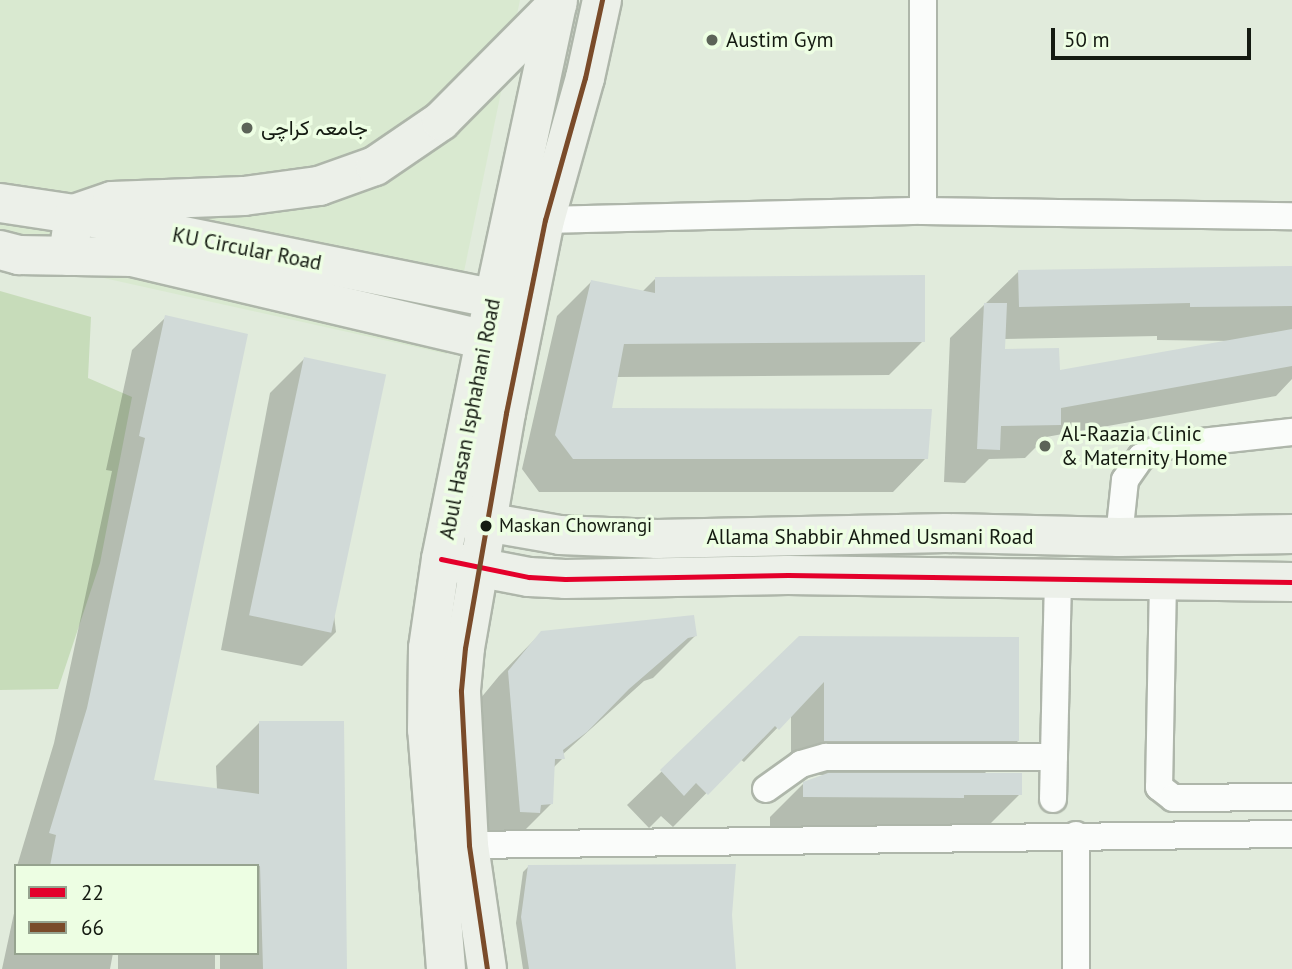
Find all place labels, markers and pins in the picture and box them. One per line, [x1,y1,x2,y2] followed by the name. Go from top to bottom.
[726,27,834,53] place label: Austim Gym
[704,32,720,48] marker: Austim Gym
[261,115,368,141] place label: جامعہ کراچی
[239,120,255,136] marker: جامعہ کراچی
[1061,421,1228,471] place label: Al-Raazia Clinic & Maternity Home
[1035,436,1055,456] marker: Al-Raazia Clinic & Maternity Home
[499,515,652,537] place label: Maskan Chowrangi
[479,519,493,533] marker: Maskan Chowrangi

